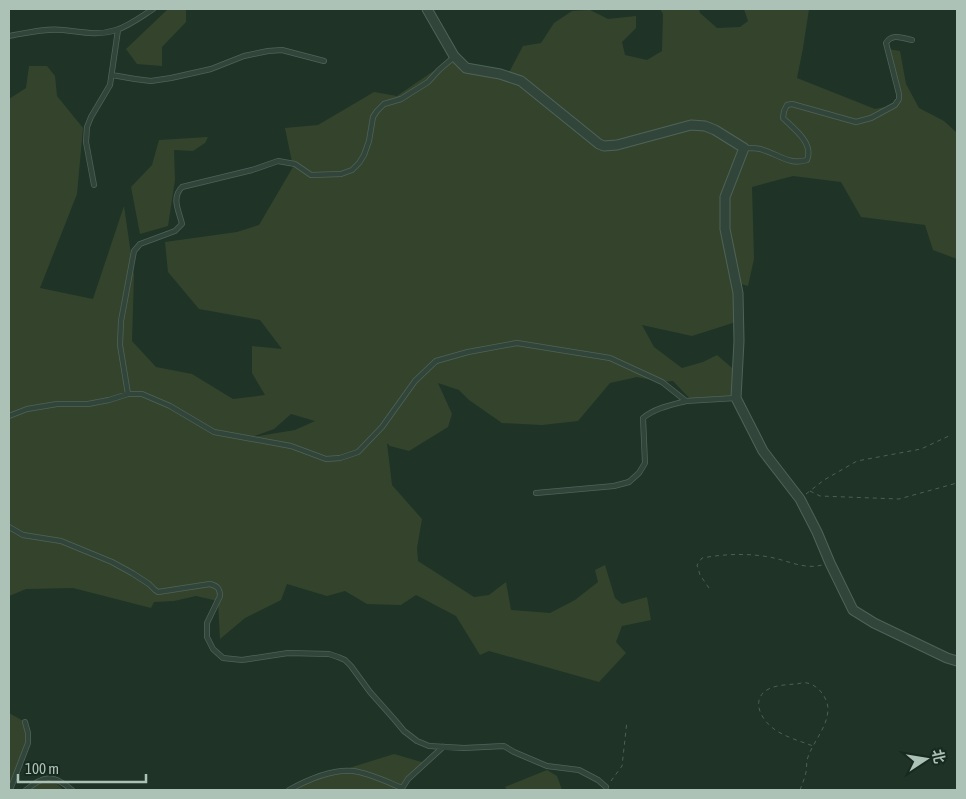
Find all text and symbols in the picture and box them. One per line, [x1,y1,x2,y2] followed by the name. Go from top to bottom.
[901,734,951,784] north arrow
[929,748,948,765] text: 北
[18,752,145,784] scale bar
[25,760,59,777] text: 100 m

